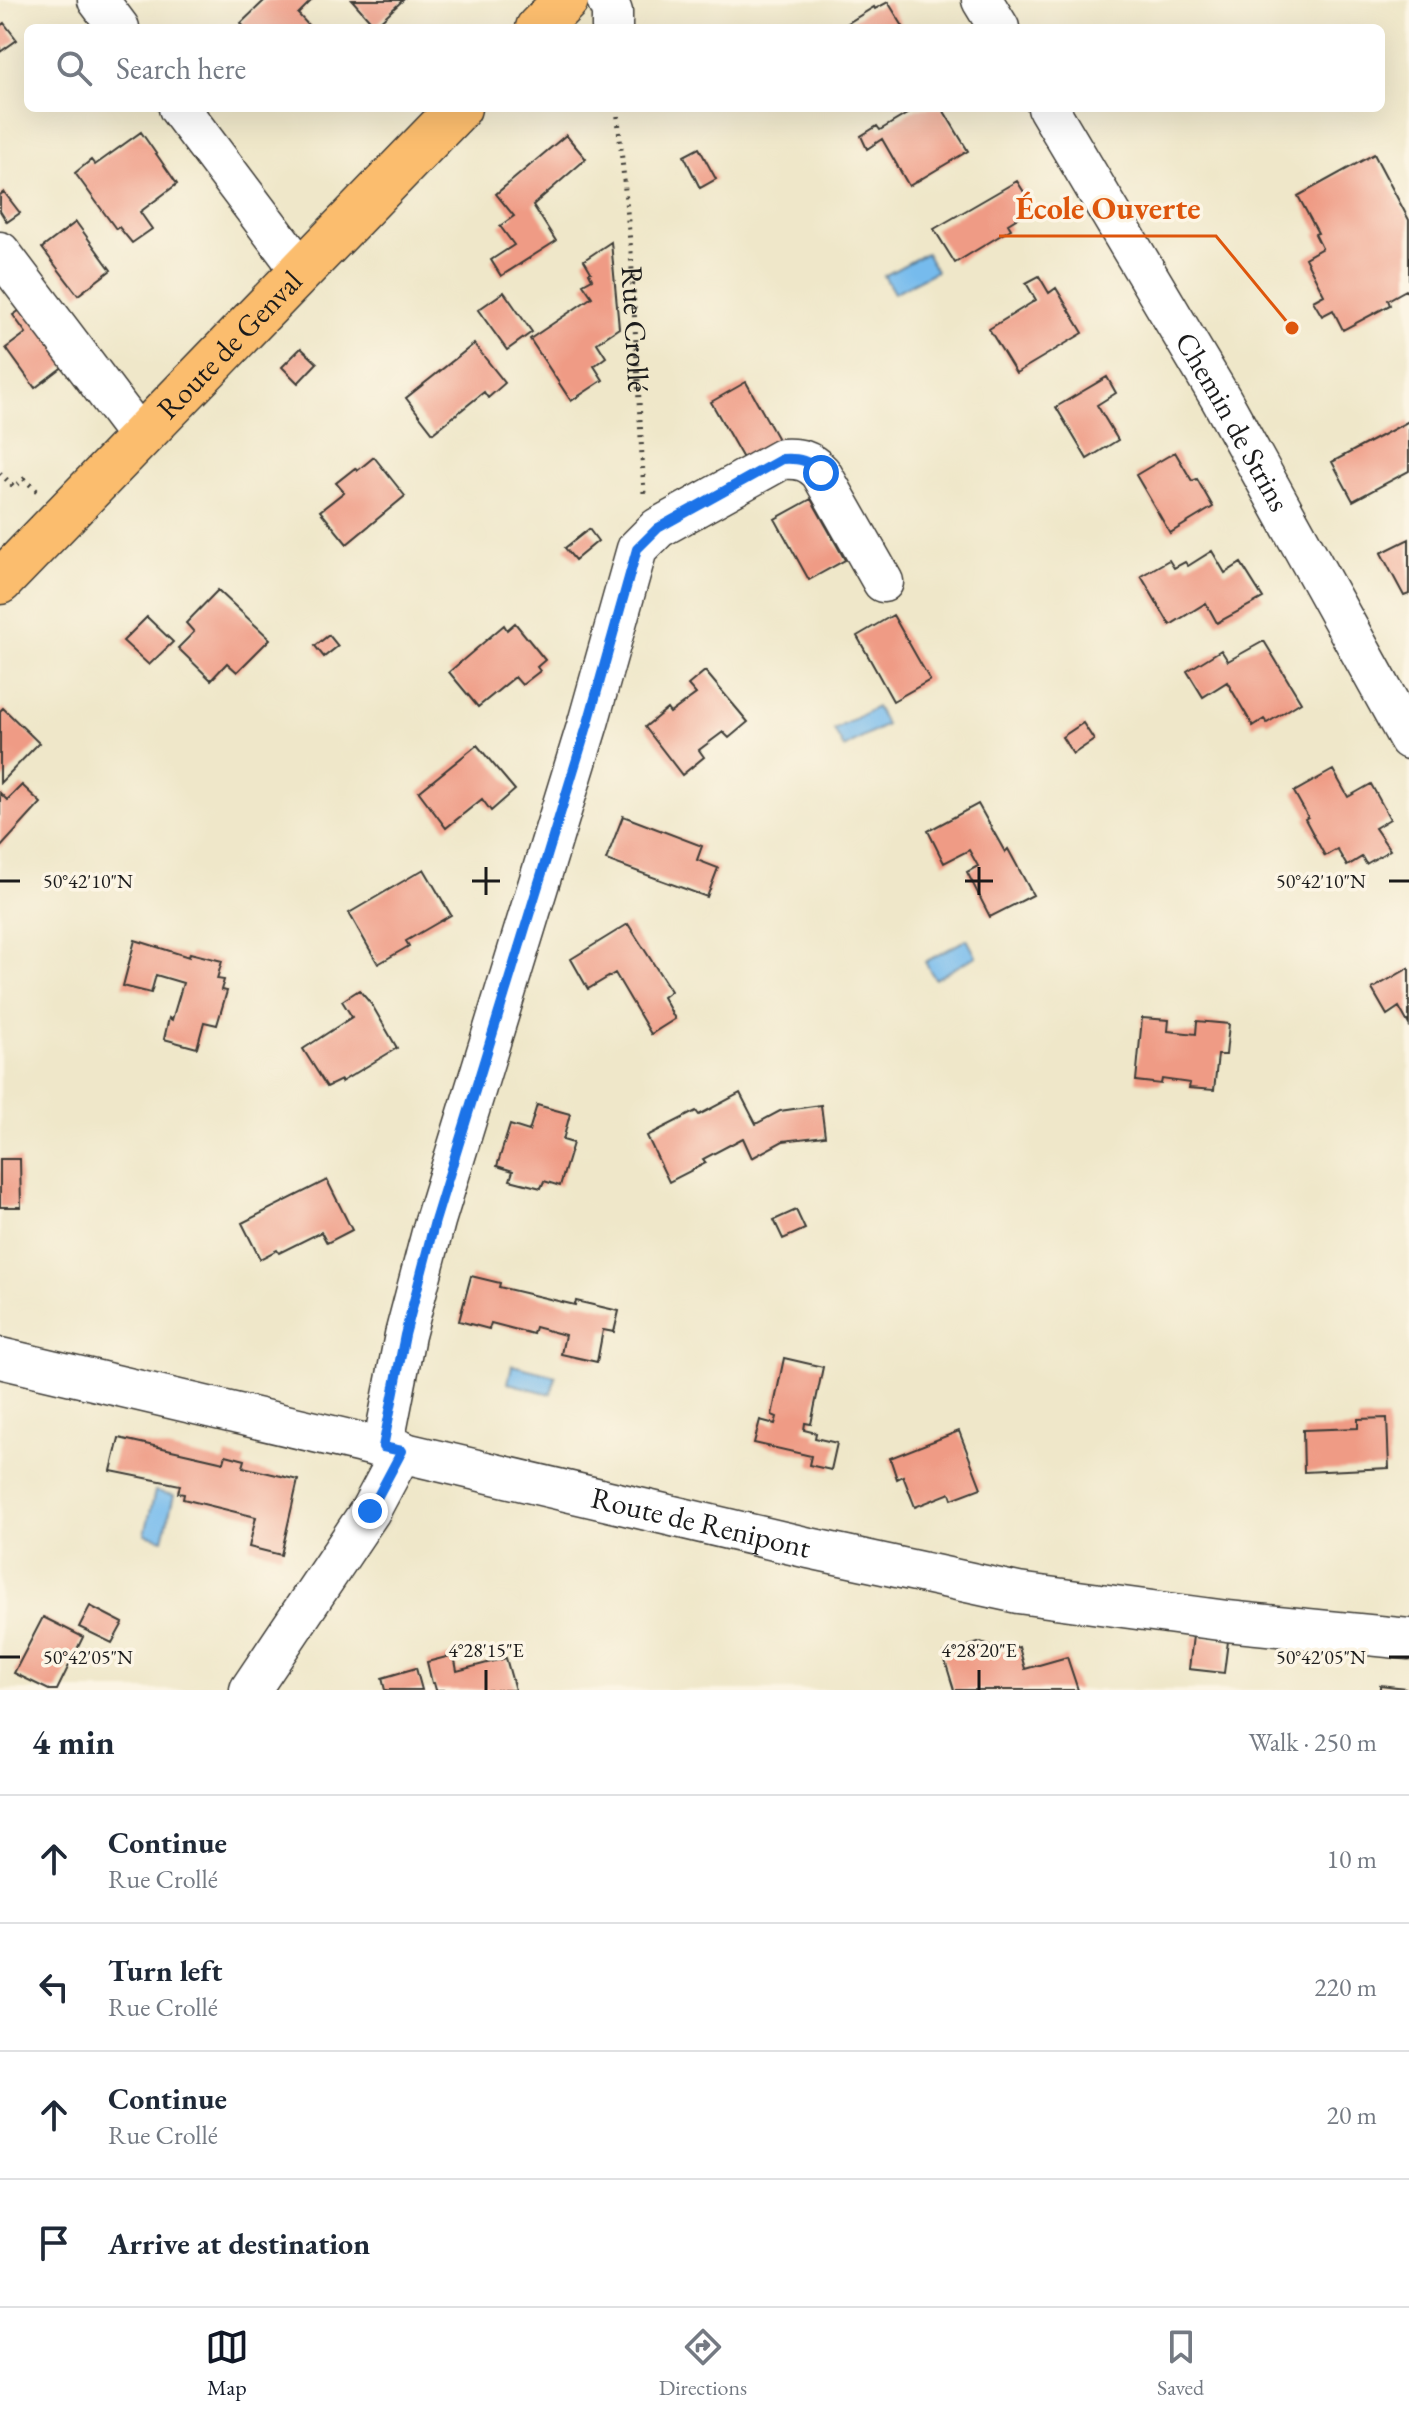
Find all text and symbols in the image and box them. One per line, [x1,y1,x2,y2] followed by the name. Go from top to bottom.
[24,24,1385,112] search box
[52,46,96,90] icon: search
[116,49,246,88] text: Search here
[999,180,1216,236] callout: École Ouverte
[1015,187,1201,229] text: École Ouverte
[148,262,310,427] street label: Route de Genval
[613,265,659,394] street label: Rue Crollé
[1167,325,1299,518] street label: Chemin de Strins
[803,455,839,491] route start
[43,868,133,894] text: 50°42'10"N
[1276,868,1366,894] text: 50°42'10"N
[588,1478,815,1567] street label: Route de Renipont
[352,1493,388,1529] route end
[448,1637,524,1663] text: 4°28'15"E
[941,1637,1017,1663] text: 4°28'20"E
[43,1644,133,1670] text: 50°42'05"N
[1276,1644,1366,1670] text: 50°42'05"N
[32,1720,115,1764] text: 4 min
[1249,1725,1377,1759] text: Walk · 250 m
[108,1823,227,1862] text: Continue
[32,1837,76,1881] icon: ahead
[1327,1842,1377,1876] text: 10 m
[108,1862,218,1896] text: Rue Crollé
[108,1951,222,1990] text: Turn left
[32,1965,76,2009] icon: left
[1314,1970,1377,2004] text: 220 m
[108,1990,218,2024] text: Rue Crollé
[108,2079,227,2118] text: Continue
[32,2093,76,2137] icon: ahead
[1327,2098,1377,2132] text: 20 m
[108,2118,218,2152] text: Rue Crollé
[32,2221,76,2265] icon: arrive
[108,2224,370,2263] text: Arrive at destination
[205,2325,249,2402] tab: Map
[659,2325,747,2402] tab: Directions
[1157,2325,1204,2402] tab: Saved

